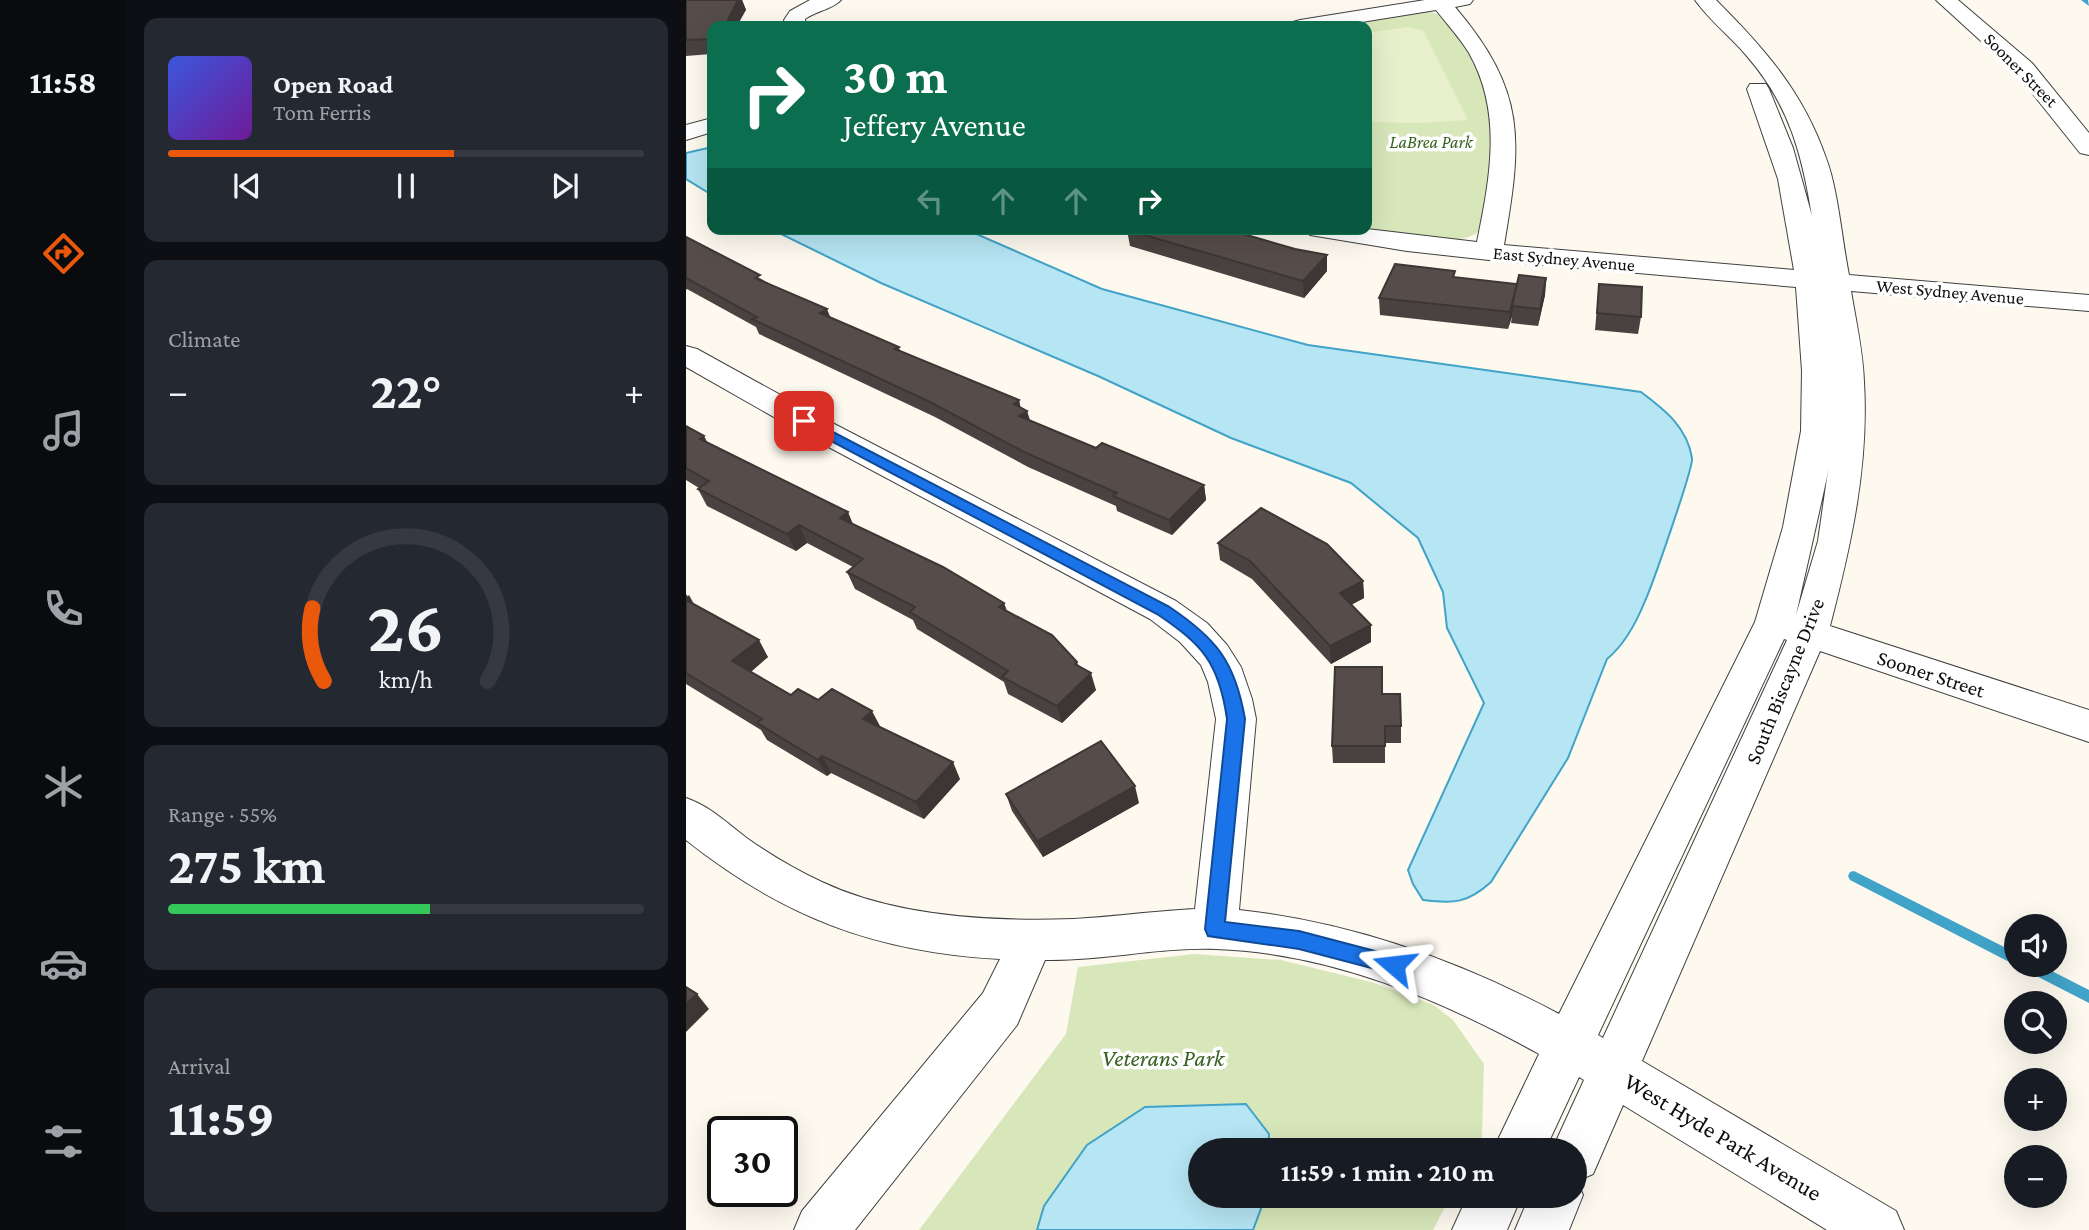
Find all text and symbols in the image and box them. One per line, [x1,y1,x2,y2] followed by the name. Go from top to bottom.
[1980,29,2063,112] street label: Sooner Street
[728,49,819,140] icon: right
[843,49,948,104] text: 30 m
[29,64,97,100] text: 11:58
[273,70,393,99] text: Open Road
[273,99,371,125] text: Tom Ferris
[843,107,1026,143] text: Jeffery Avenue
[1389,132,1474,152] park label: LaBrea Park
[228,167,266,205] icon: previous
[387,167,425,205] icon: pause
[546,167,584,205] icon: next
[911,182,949,220] icon: left
[984,182,1022,220] icon: ahead
[1057,182,1095,220] icon: ahead
[1130,182,1168,220] icon: right
[39,229,88,278] icon: directions
[1492,243,1636,275] street label: East Sydney Avenue
[1875,276,2025,308] street label: West Sydney Avenue
[168,326,240,352] text: Climate
[370,361,442,419] text: 22°
[168,370,188,412] text: −
[624,370,644,412] text: +
[774,391,834,451] pin
[785,402,823,440] icon: arrive
[39,406,88,455] icon: music
[39,584,88,633] icon: phone
[368,586,444,667] text: 26
[1741,594,1829,768] street label: South Biscayne Drive
[1874,645,1989,703] street label: Sooner Street
[379,666,433,693] text: km/h
[39,762,88,811] icon: climate
[168,801,277,827] text: Range · 55%
[168,836,325,894] text: 275 km
[2004,914,2067,1208] map controls
[2004,914,2067,977] button: sound
[1357,928,1431,1002] position arrow
[39,939,88,988] icon: car
[2004,991,2067,1054] button: search
[1102,1044,1226,1071] park label: Veterans Park
[168,1053,231,1079] text: Arrival
[1620,1067,1827,1206] street label: West Hyde Park Avenue
[2004,1068,2067,1131] button: +
[168,1088,275,1146] text: 11:59
[707,1116,798,1207] speed limit sign: 30
[39,1117,88,1166] icon: filters
[2004,1145,2067,1208] button: −
[1281,1158,1494,1187] text: 11:59 · 1 min · 210 m

